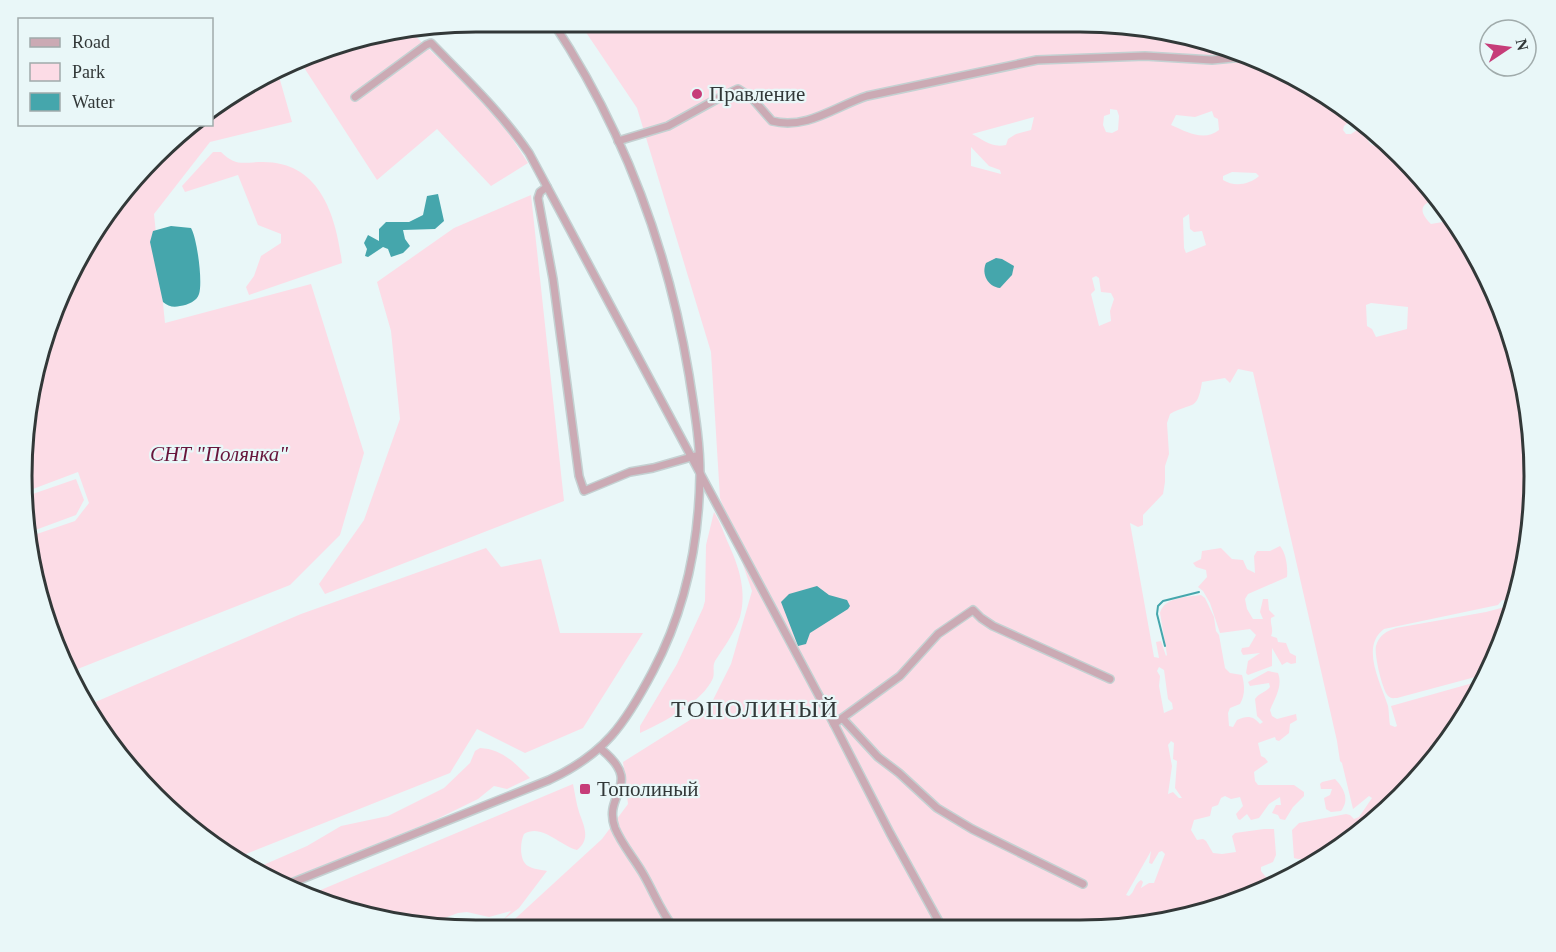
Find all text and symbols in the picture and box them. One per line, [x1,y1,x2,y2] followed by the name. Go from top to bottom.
[18,18,213,126] legend
[1478,18,1538,78] north arrow
[72,32,110,52] text: Road
[1513,37,1532,53] text: N
[72,62,105,82] text: Park
[709,82,805,106] place label: Правление
[690,87,704,101] marker: Правление
[72,92,115,112] text: Water
[150,442,288,466] park label: СНТ "Полянка"
[671,696,839,722] district label: ТОПОЛИНЫЙ
[597,777,699,801] place label: Тополиный
[578,782,592,796] marker: Тополиный

